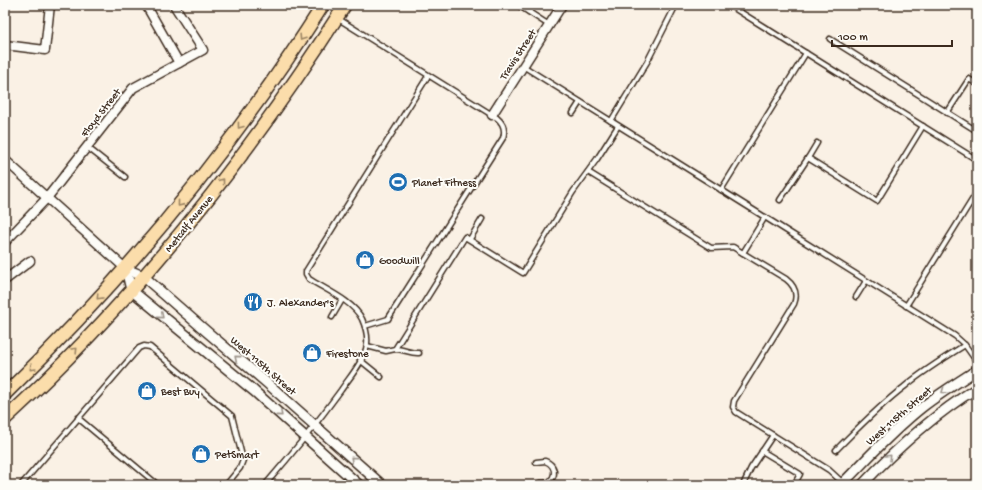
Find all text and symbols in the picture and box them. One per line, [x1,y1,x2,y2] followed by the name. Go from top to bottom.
[832,22,952,48] scale bar
[497,26,540,83] street label: Travis Street
[837,31,868,45] text: 100 m
[300,33,307,40] one-way arrow
[79,86,125,140] street label: Floyd Street
[238,122,245,129] one-way arrow
[387,171,409,193] sports icon: Planet Fitness
[411,178,477,190] place label: Planet Fitness
[217,179,224,186] one-way arrow
[162,193,216,255] street label: Metcalf Avenue
[178,199,185,206] one-way arrow
[354,249,376,271] shop icon: Goodwill
[379,256,420,268] place label: Goodwill
[242,291,264,313] restaurant icon: J. Alexander's
[97,293,104,300] one-way arrow
[267,298,334,310] place label: J. Alexander's
[156,311,163,318] one-way arrow
[227,335,299,399] street label: West 115th Street
[301,342,323,364] shop icon: Firestone
[70,347,78,355] one-way arrow
[325,349,369,361] place label: Firestone
[235,355,242,362] one-way arrow
[29,363,37,371] one-way arrow
[136,380,158,402] shop icon: Best Buy
[864,384,936,448] street label: West 115th Street
[941,386,948,394] one-way arrow
[160,387,200,399] place label: Best Buy
[275,410,282,417] one-way arrow
[190,443,212,465] shop icon: PetSmart
[214,450,260,462] place label: PetSmart
[884,454,892,462] one-way arrow
[350,456,358,464] one-way arrow

